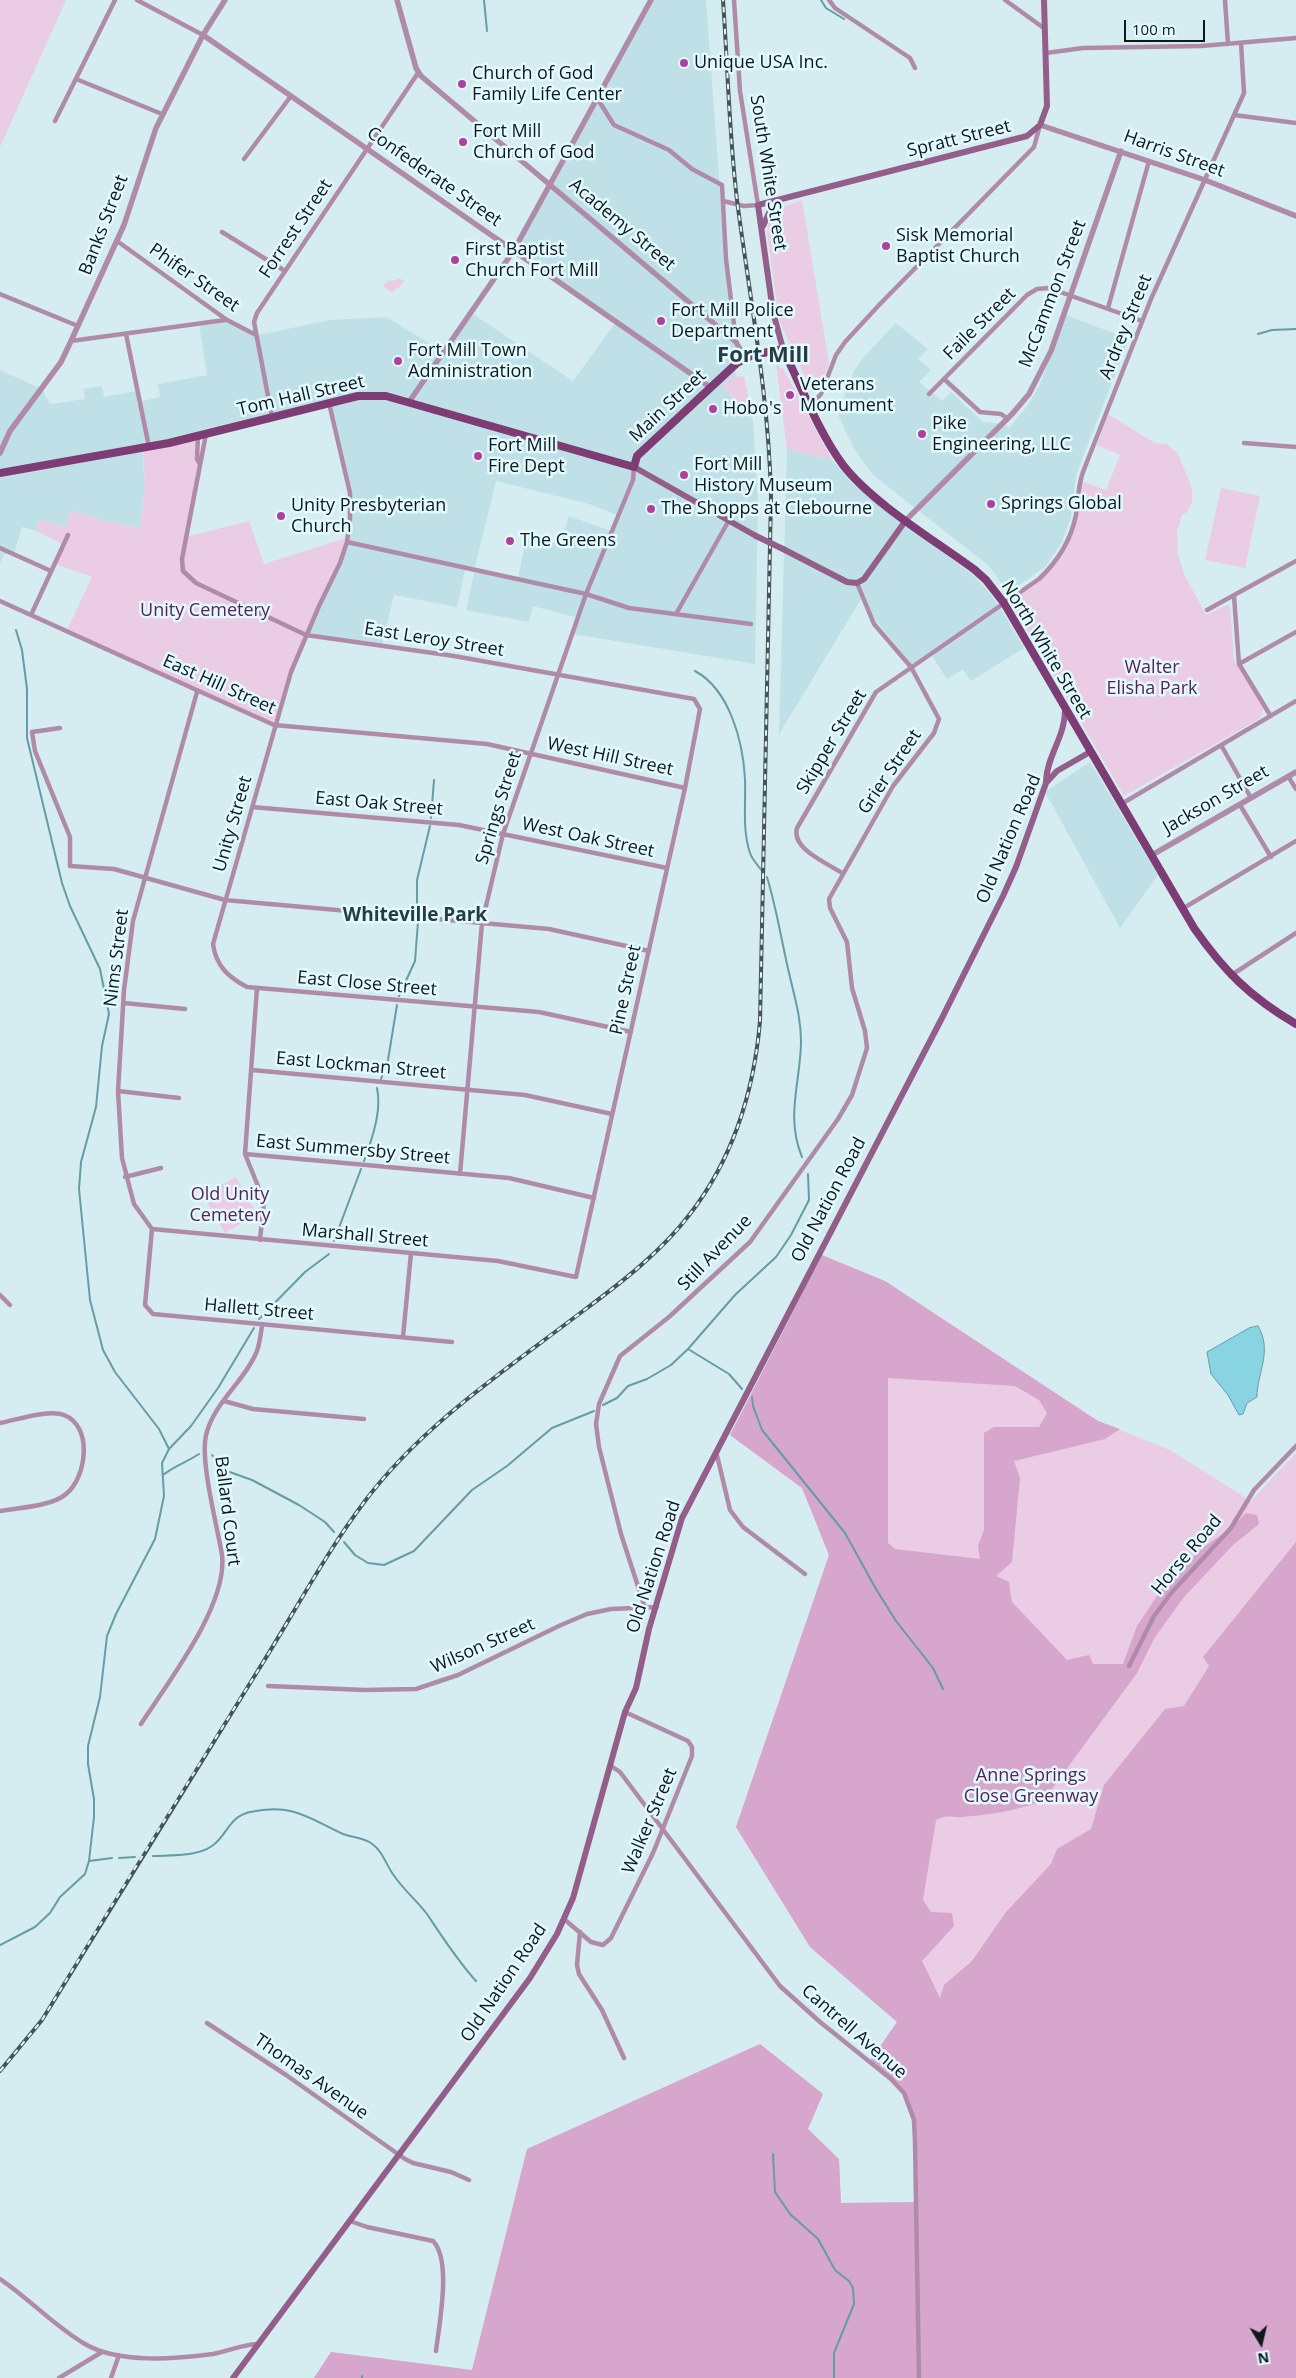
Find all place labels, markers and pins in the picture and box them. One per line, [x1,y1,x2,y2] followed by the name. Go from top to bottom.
[694,52,828,74] place label: Unique USA Inc.
[678,57,690,69] marker: Unique USA Inc.
[472,63,622,106] place label: Church of God Family Life Center
[456,78,468,90] marker: Church of God Family Life Center
[473,121,595,163] place label: Fort Mill Church of God
[457,136,469,148] marker: Fort Mill Church of God
[896,225,1020,268] place label: Sisk Memorial Baptist Church
[465,239,598,282] place label: First Baptist Church Fort Mill
[880,240,892,252] marker: Sisk Memorial Baptist Church
[449,254,461,266] marker: First Baptist Church Fort Mill
[671,300,794,342] place label: Fort Mill Police Department
[655,315,667,327] marker: Fort Mill Police Department
[408,340,532,382] place label: Fort Mill Town Administration
[392,355,404,367] marker: Fort Mill Town Administration
[800,374,893,416] place label: Veterans Monument
[784,389,796,401] marker: Veterans Monument
[723,398,781,420] place label: Hobo's
[707,403,719,415] marker: Hobo's
[932,413,1071,456] place label: Pike Engineering, LLC
[916,428,928,440] marker: Pike Engineering, LLC
[488,435,565,478] place label: Fort Mill Fire Dept
[472,450,484,462] marker: Fort Mill Fire Dept
[694,454,832,496] place label: Fort Mill History Museum
[678,469,690,481] marker: Fort Mill History Museum
[1001,493,1122,515] place label: Springs Global
[291,495,446,538] place label: Unity Presbyterian Church
[661,498,872,520] place label: The Shopps at Clebourne
[985,498,997,510] marker: Springs Global
[645,503,657,515] marker: The Shopps at Clebourne
[275,510,287,522] marker: Unity Presbyterian Church
[520,530,616,552] place label: The Greens
[504,535,516,547] marker: The Greens

